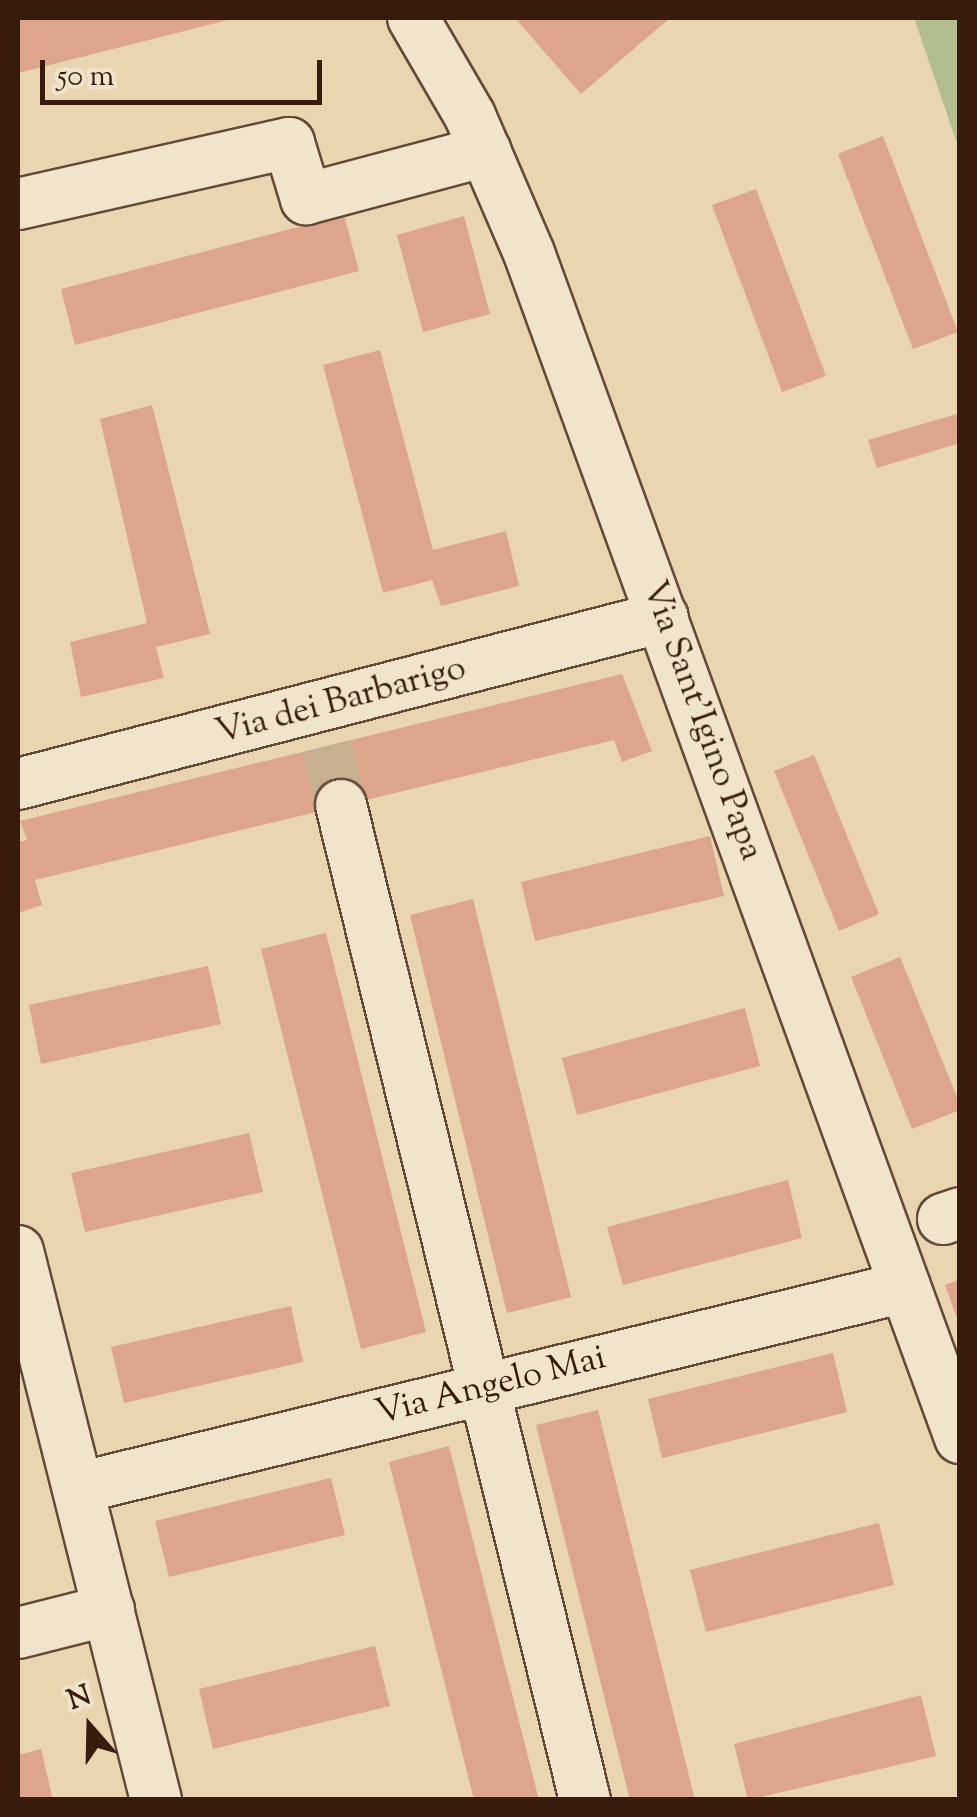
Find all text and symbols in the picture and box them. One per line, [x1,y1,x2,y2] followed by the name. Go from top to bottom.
[45,40,328,102] scale bar
[57,56,114,99] text: 50 m
[631,576,771,866] street label: Via Sant'Igino Papa
[211,648,471,756] street label: Via dei Barbarigo
[372,1338,610,1436] street label: Via Angelo Mai
[62,1676,97,1721] text: N
[40,1677,140,1777] north arrow

